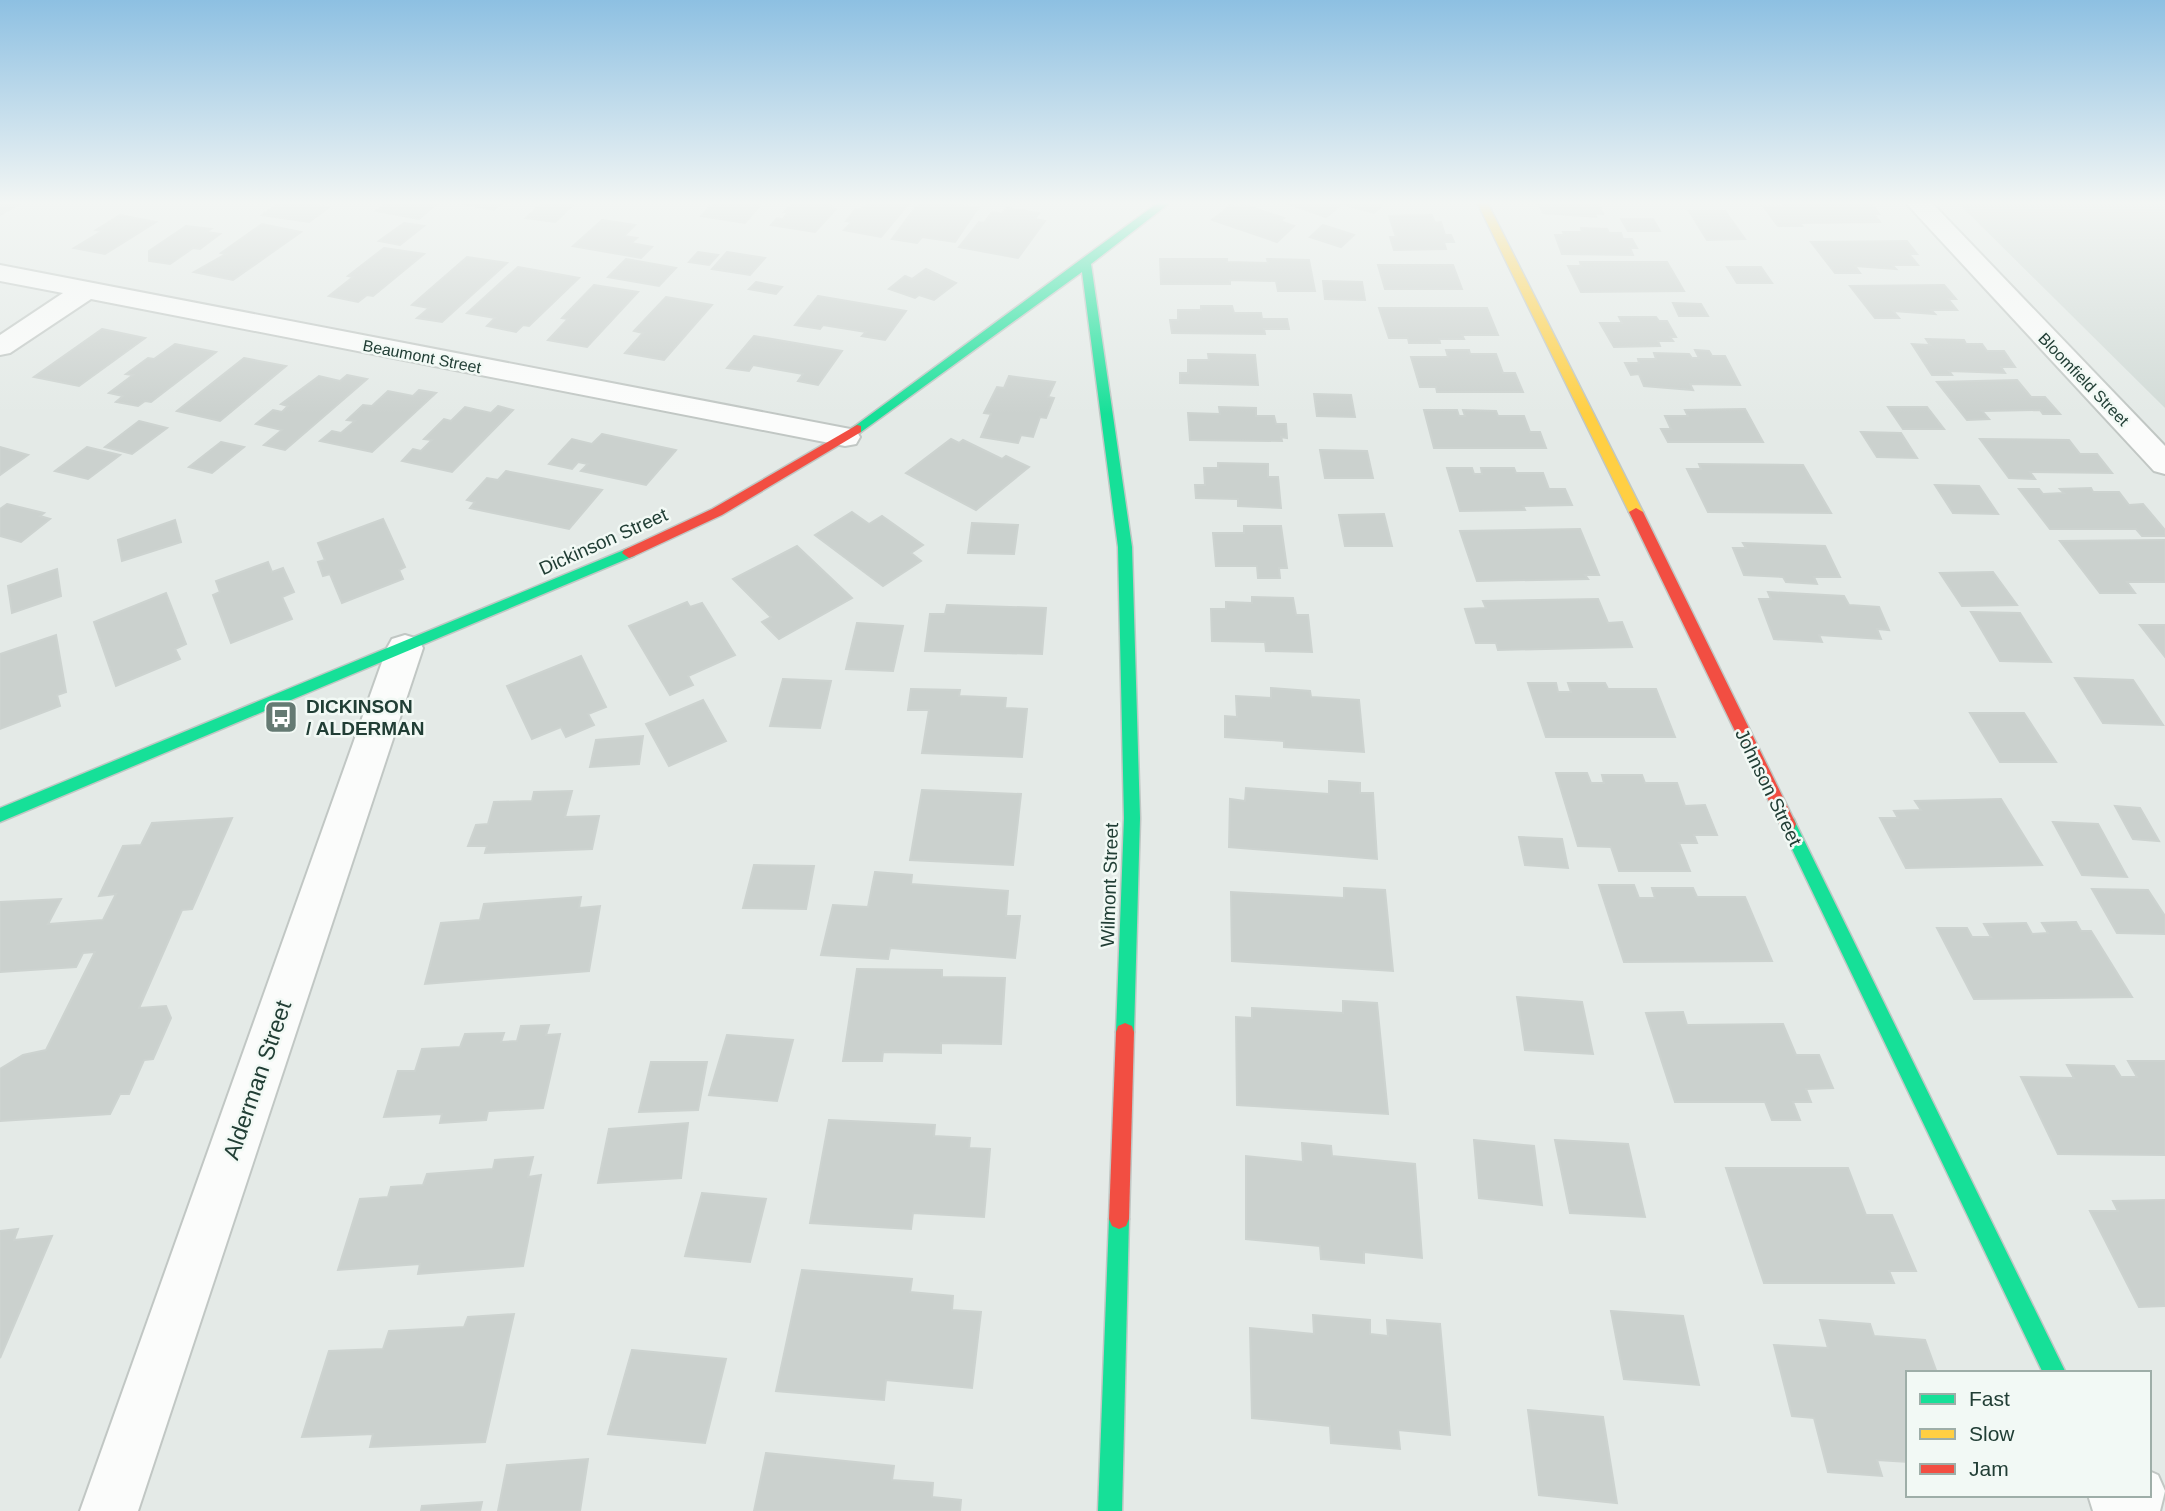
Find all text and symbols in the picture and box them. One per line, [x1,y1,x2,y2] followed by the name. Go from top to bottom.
[2035,330,2132,429] street label: Bloomfield Street
[361,337,483,376] street label: Beaumont Street
[536,503,671,579] street label: Dickinson Street
[306,696,425,739] place label: DICKINSON / ALDERMAN
[262,698,300,736] bus stop icon: DICKINSON / ALDERMAN
[1731,725,1806,850] street label: Johnson Street
[1097,822,1122,948] street label: Wilmont Street
[218,997,297,1163] street label: Alderman Street
[1906,1371,2151,1497] legend
[1969,1387,2010,1410] text: Fast
[1969,1422,2015,1445] text: Slow
[1969,1457,2009,1480] text: Jam

